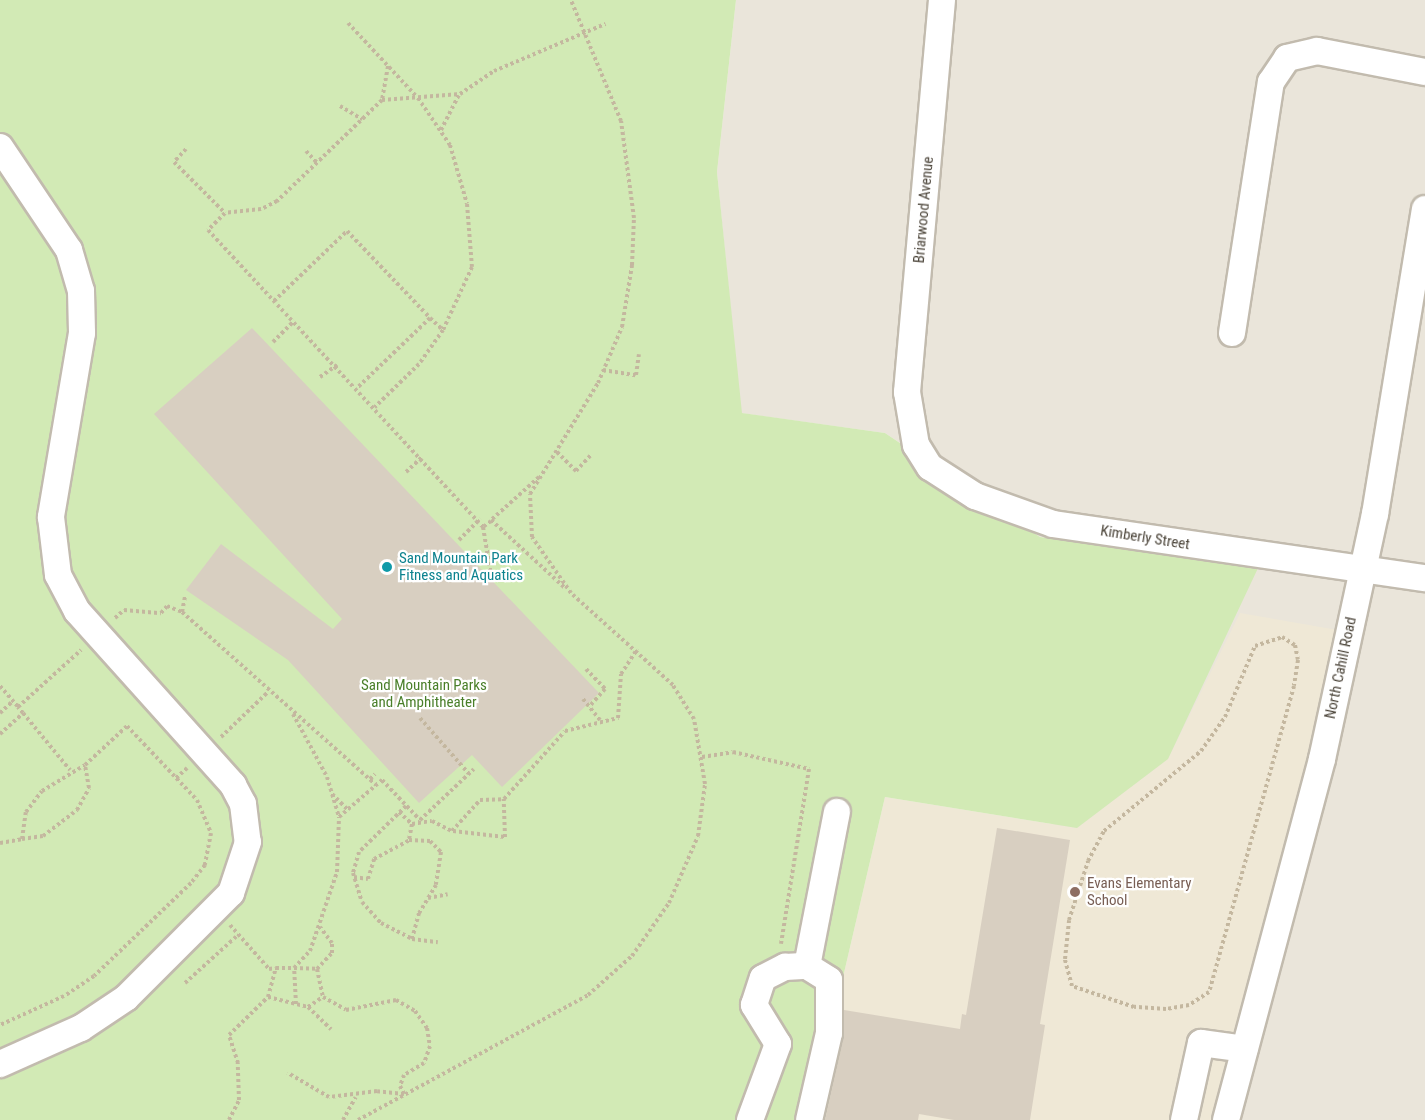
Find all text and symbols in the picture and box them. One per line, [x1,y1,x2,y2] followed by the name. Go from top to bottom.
[910,156,938,264] street label: Briarwood Avenue
[1099,522,1191,554] street label: Kimberly Street
[399,549,523,584] place label: Sand Mountain Park Fitness and Aquatics
[380,560,394,574] marker: Sand Mountain Park Fitness and Aquatics
[1321,615,1361,721] street label: North Cahill Road
[361,676,487,711] park label: Sand Mountain Parks and Amphitheater
[1087,874,1191,909] place label: Evans Elementary School
[1068,885,1082,899] marker: Evans Elementary School

